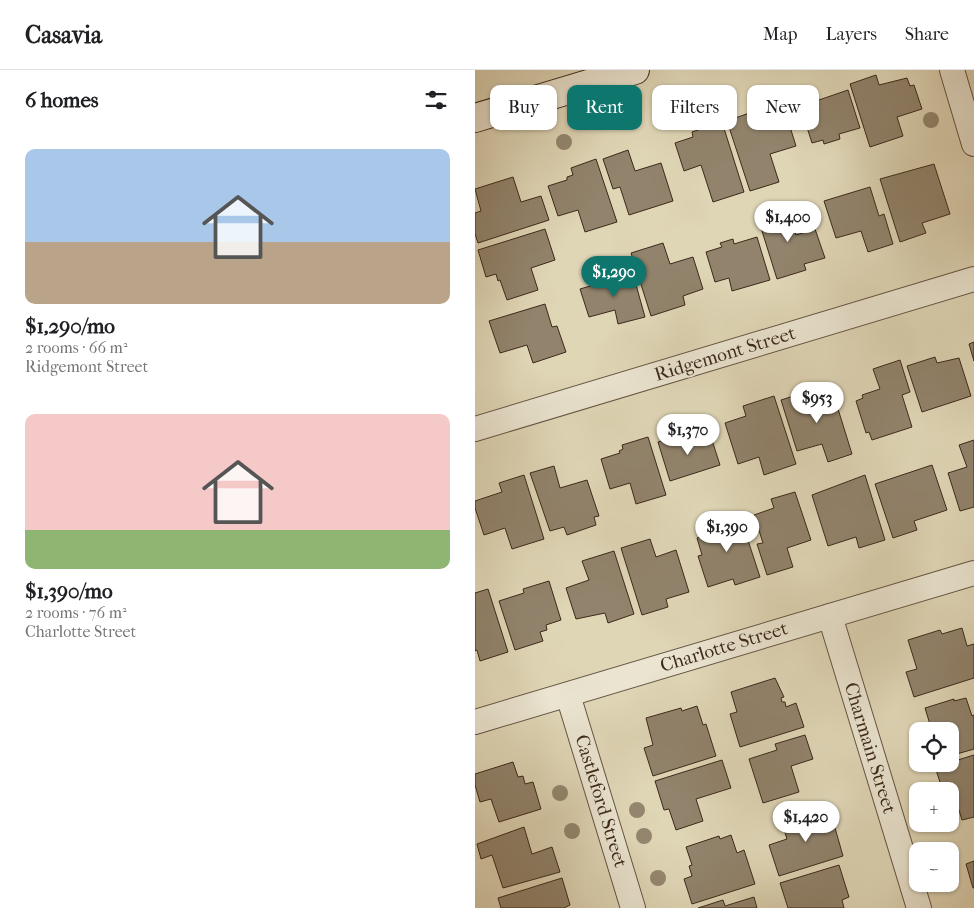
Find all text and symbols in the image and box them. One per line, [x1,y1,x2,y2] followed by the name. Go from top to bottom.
[25,21,102,49] text: Casavia
[763,24,797,45] text: Map
[825,24,877,45] text: Layers
[905,24,949,45] text: Share
[490,85,557,130] chip: Buy
[567,85,642,130] chip: Rent
[652,85,737,130] chip: Filters
[747,85,819,130] chip: New
[422,86,450,114] icon: filters
[25,88,99,112] text: 6 homes
[193,182,283,272] icon: home
[747,200,829,243] pin: $1,400
[765,207,811,226] text: $1,400
[573,256,655,298] pin: $1,290
[592,262,636,281] text: $1,290
[25,314,115,338] text: $1,290/mo
[652,322,798,386] street label: Ridgemont Street
[25,338,127,357] text: 2 rooms · 66 m²
[25,357,148,376] text: Ridgemont Street
[787,382,847,424] pin: $953
[802,388,832,407] text: $953
[647,414,729,456] pin: $1,370
[668,420,708,439] text: $1,370
[193,447,283,537] icon: home
[686,510,768,553] pin: $1,390
[706,517,748,536] text: $1,390
[25,579,113,603] text: $1,390/mo
[25,603,126,622] text: 2 rooms · 76 m²
[658,617,791,677] street label: Charlotte Street
[25,622,136,641] text: Charlotte Street
[840,680,900,816] street label: Charmain Street
[909,722,959,892] map controls
[909,722,959,772] button: locate
[570,732,632,870] street label: Castleford Street
[909,782,959,832] button: +
[765,800,847,843] pin: $1,420
[784,807,828,826] text: $1,420
[909,842,959,892] button: −

